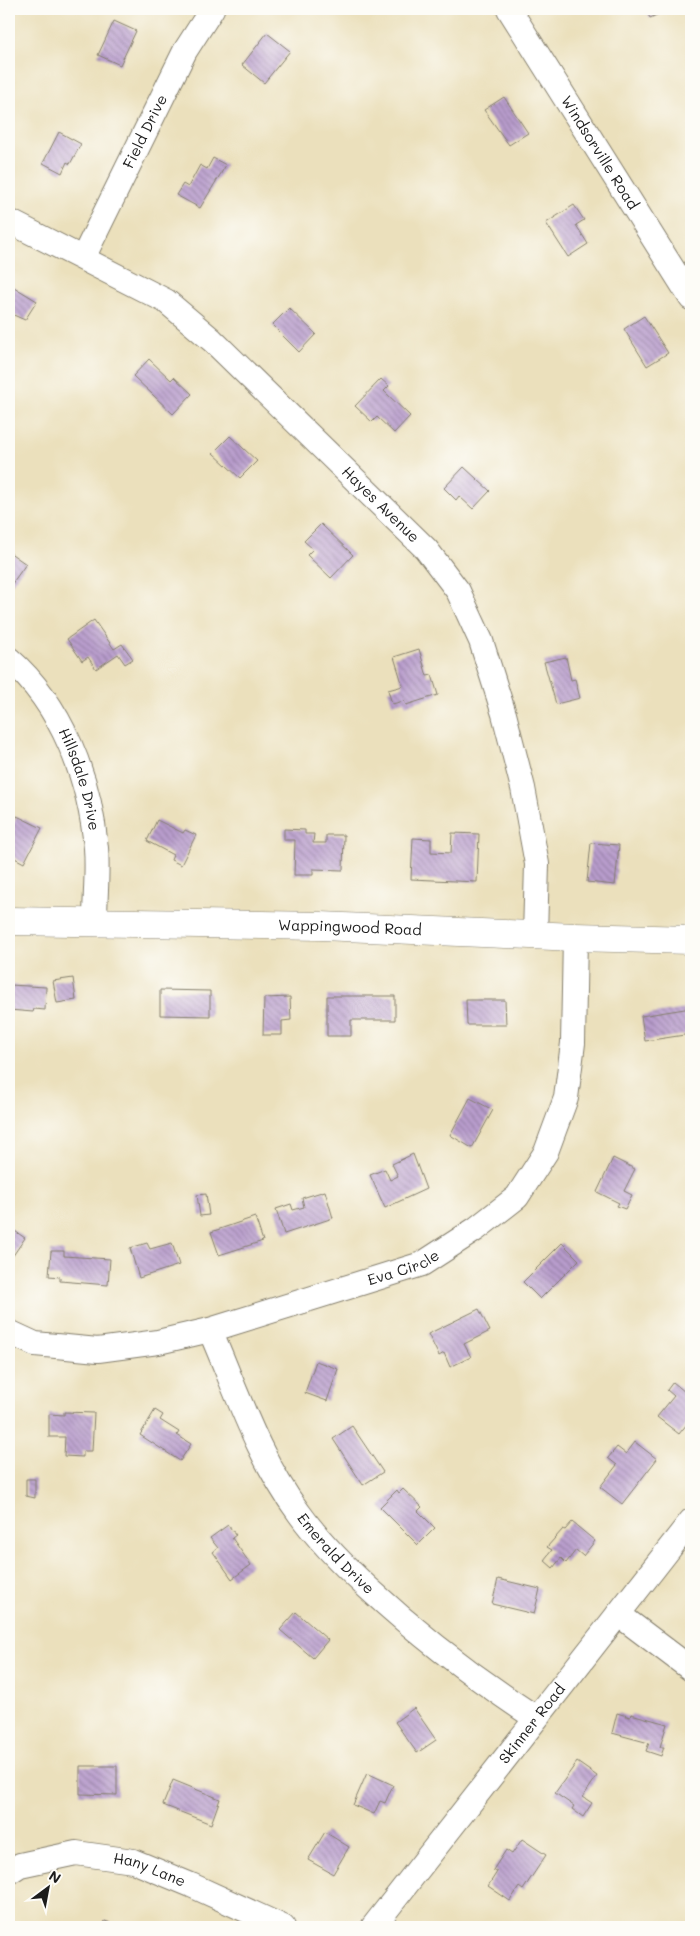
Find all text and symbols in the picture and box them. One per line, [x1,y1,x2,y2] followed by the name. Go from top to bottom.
[118,91,171,171] street label: Field Drive
[557,92,644,213] street label: Windsorville Road
[338,461,424,546] street label: Hayes Avenue
[55,724,105,832] street label: Hillsdale Drive
[278,914,422,939] street label: Wappingwood Road
[365,1245,443,1289] street label: Eva Circle
[293,1509,379,1598] street label: Emerald Drive
[494,1679,569,1767] street label: Skinner Road
[112,1847,189,1891] street label: Hany Lane
[22,1864,72,1914] north arrow
[46,1866,65,1887] text: N

